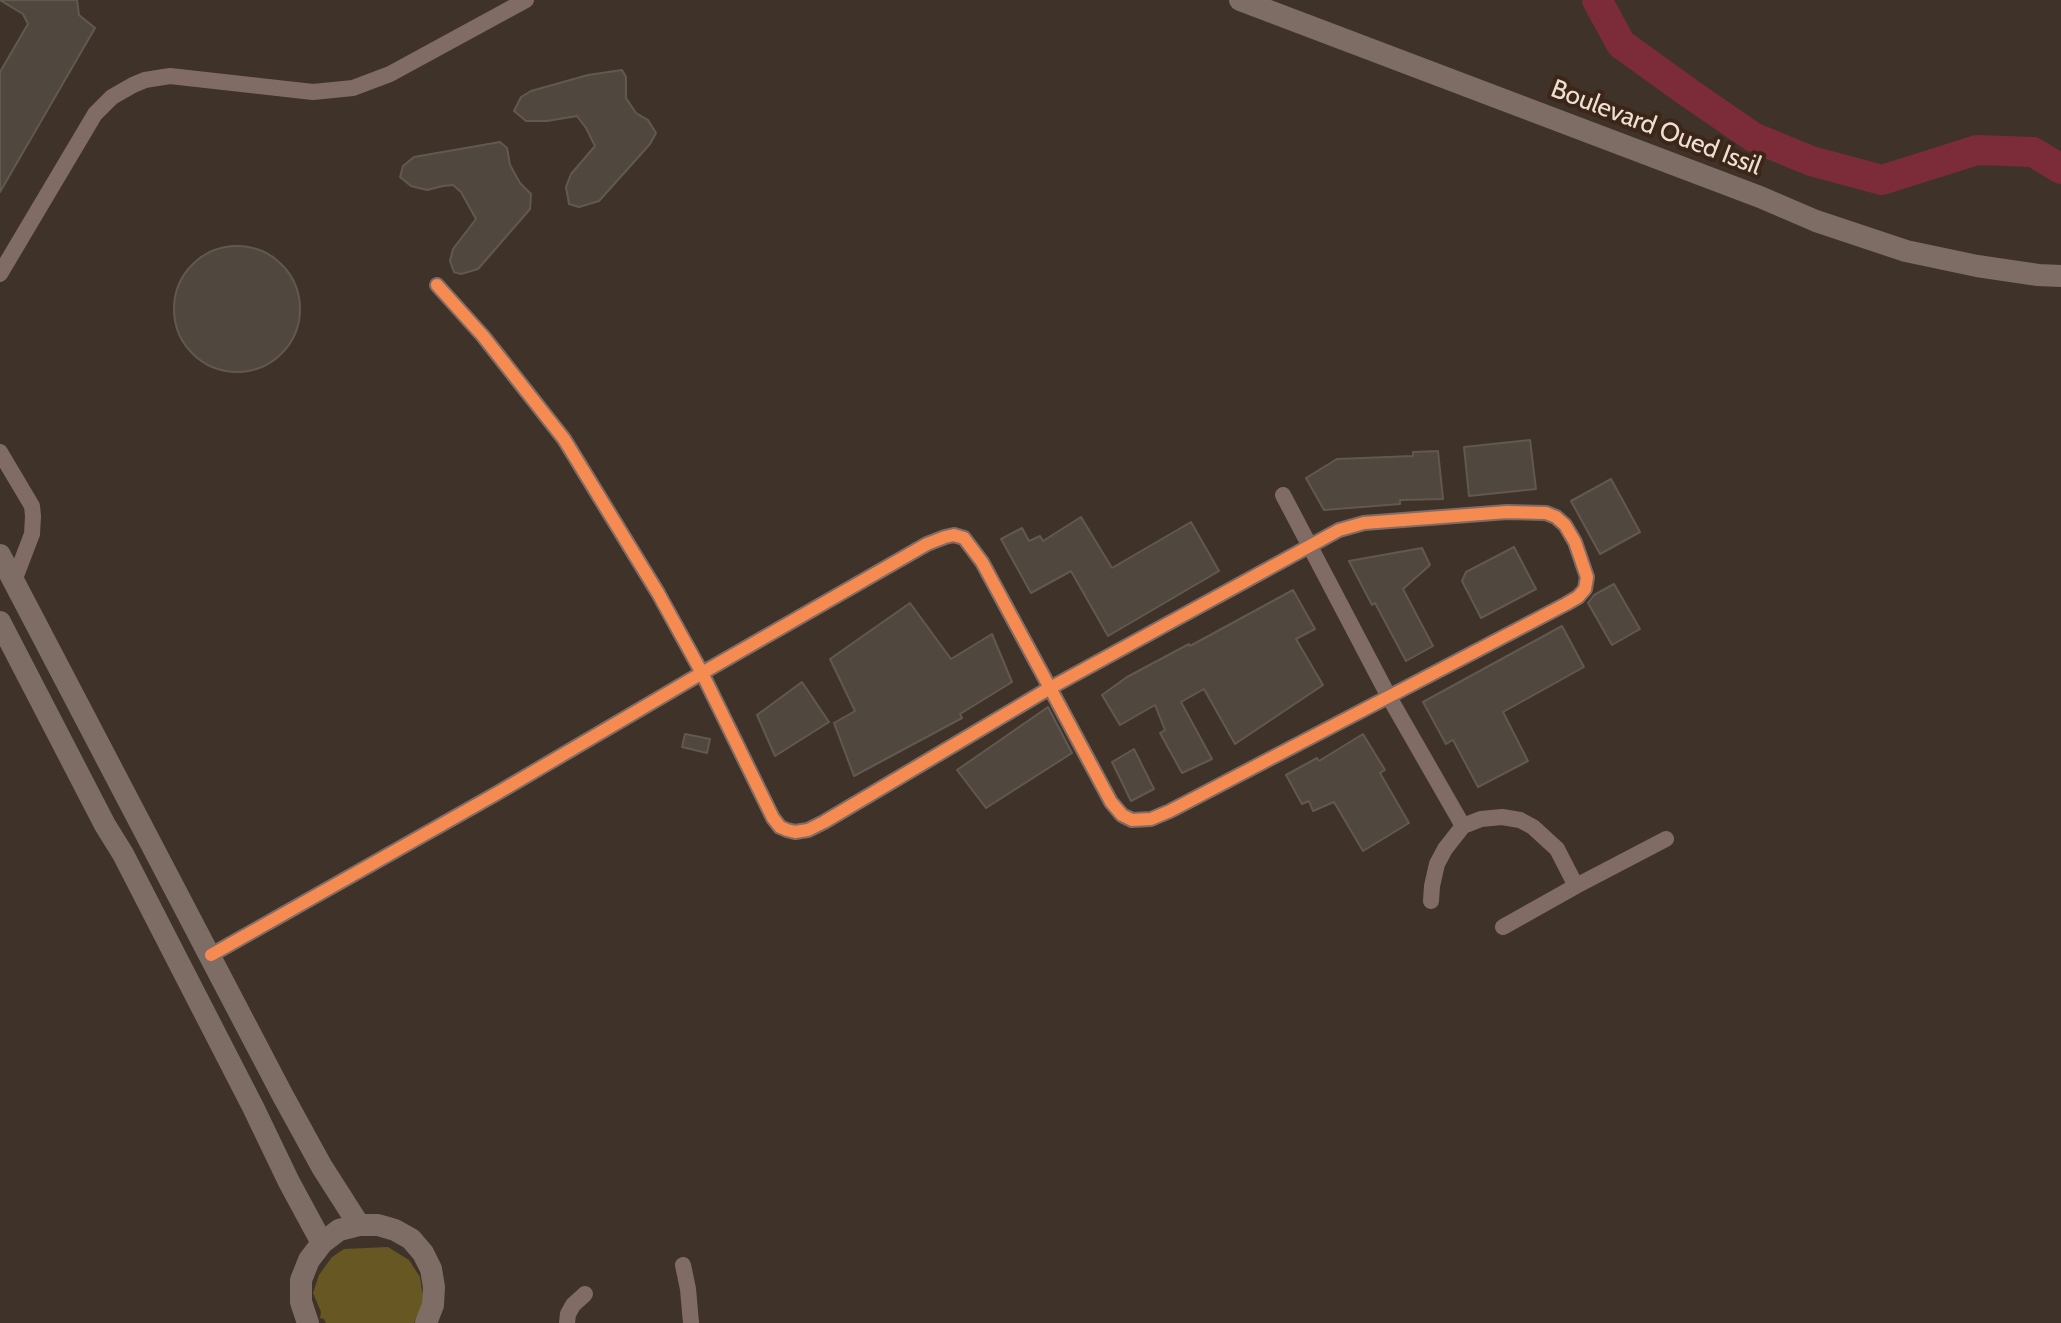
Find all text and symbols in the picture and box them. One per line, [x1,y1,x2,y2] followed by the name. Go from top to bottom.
[1547,74,1765,182] street label: Boulevard Oued Issil

